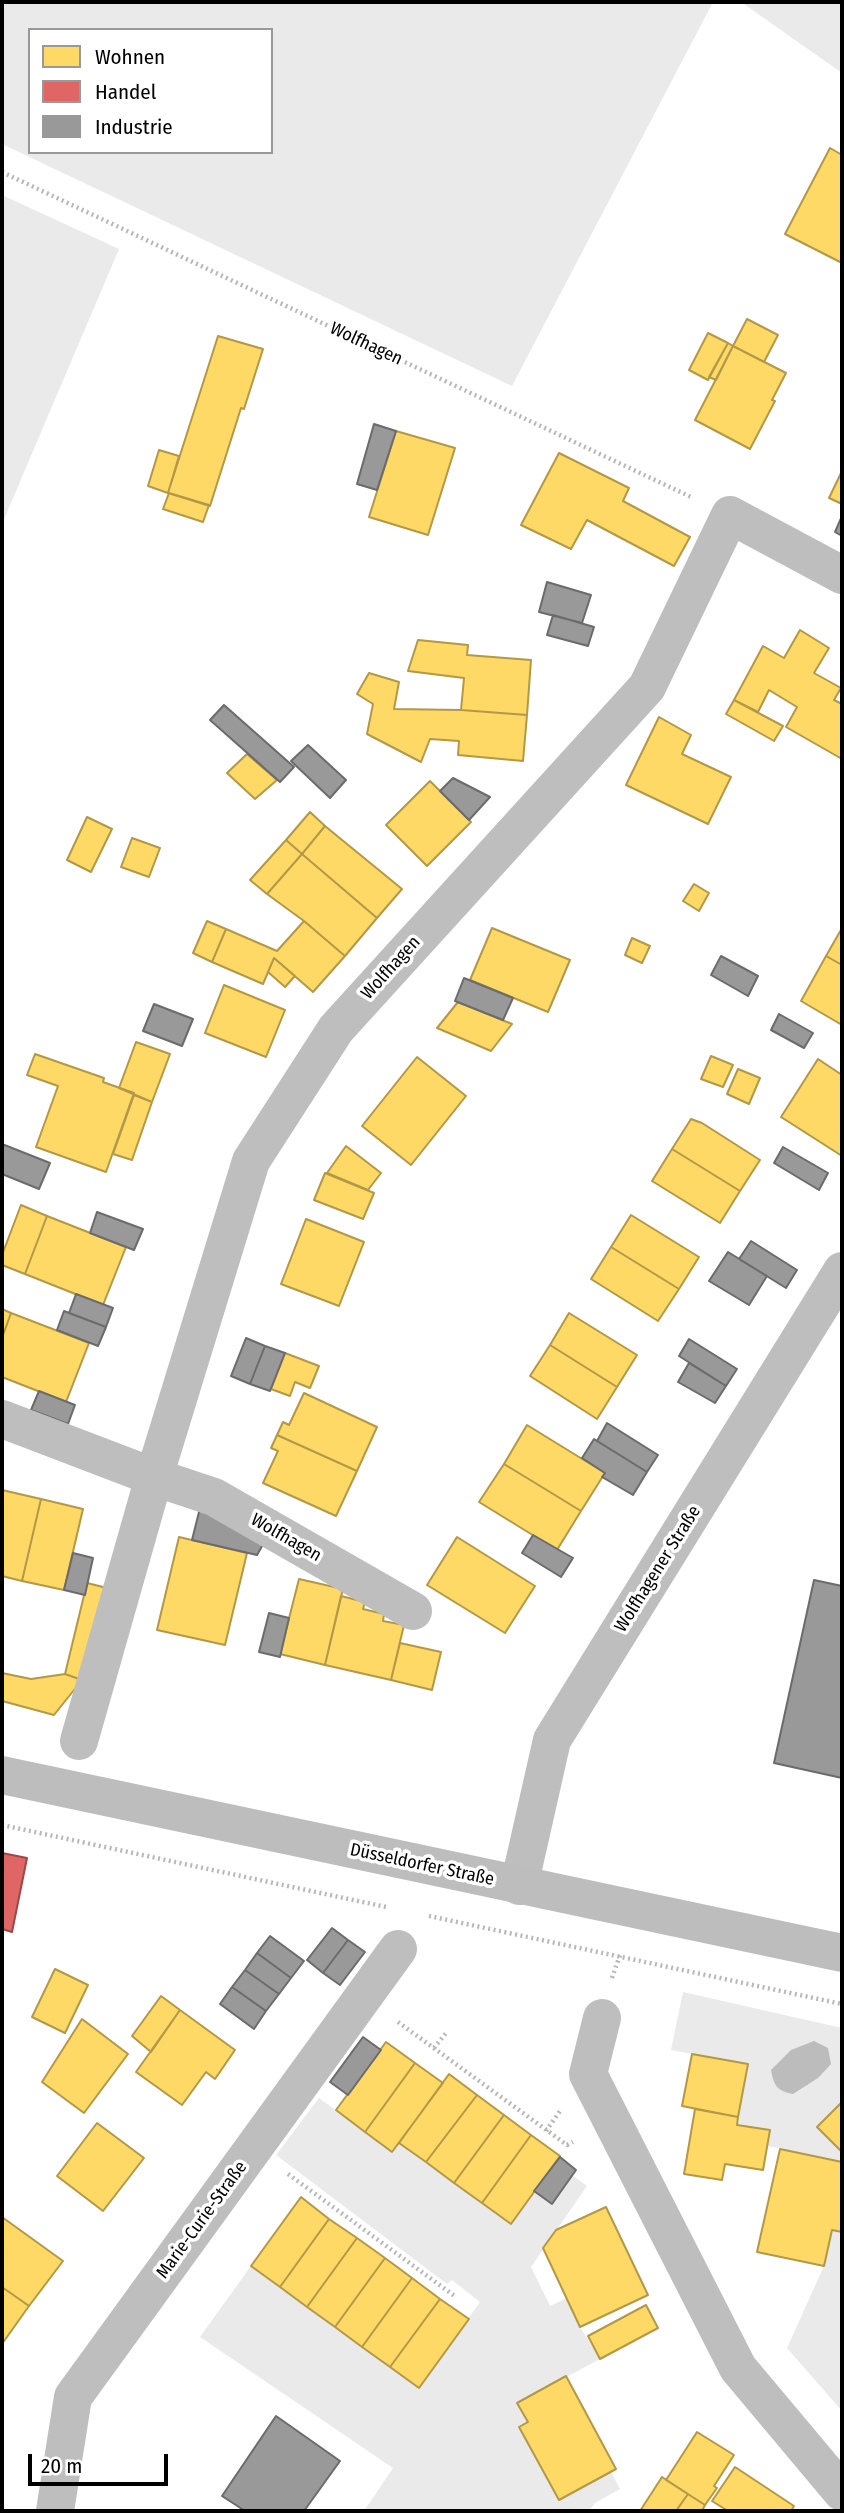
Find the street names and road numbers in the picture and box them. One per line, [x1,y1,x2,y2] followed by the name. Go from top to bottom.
[326,318,406,370] street label: Wolfhagen
[357,932,425,1004] street label: Wolfhagen
[610,1502,706,1636] street label: Wolfhagener Straße
[247,1509,325,1567] street label: Wolfhagen
[348,1839,496,1891] street label: Düsseldorfer Straße
[152,2157,252,2283] street label: Marie-Curie-Straße

